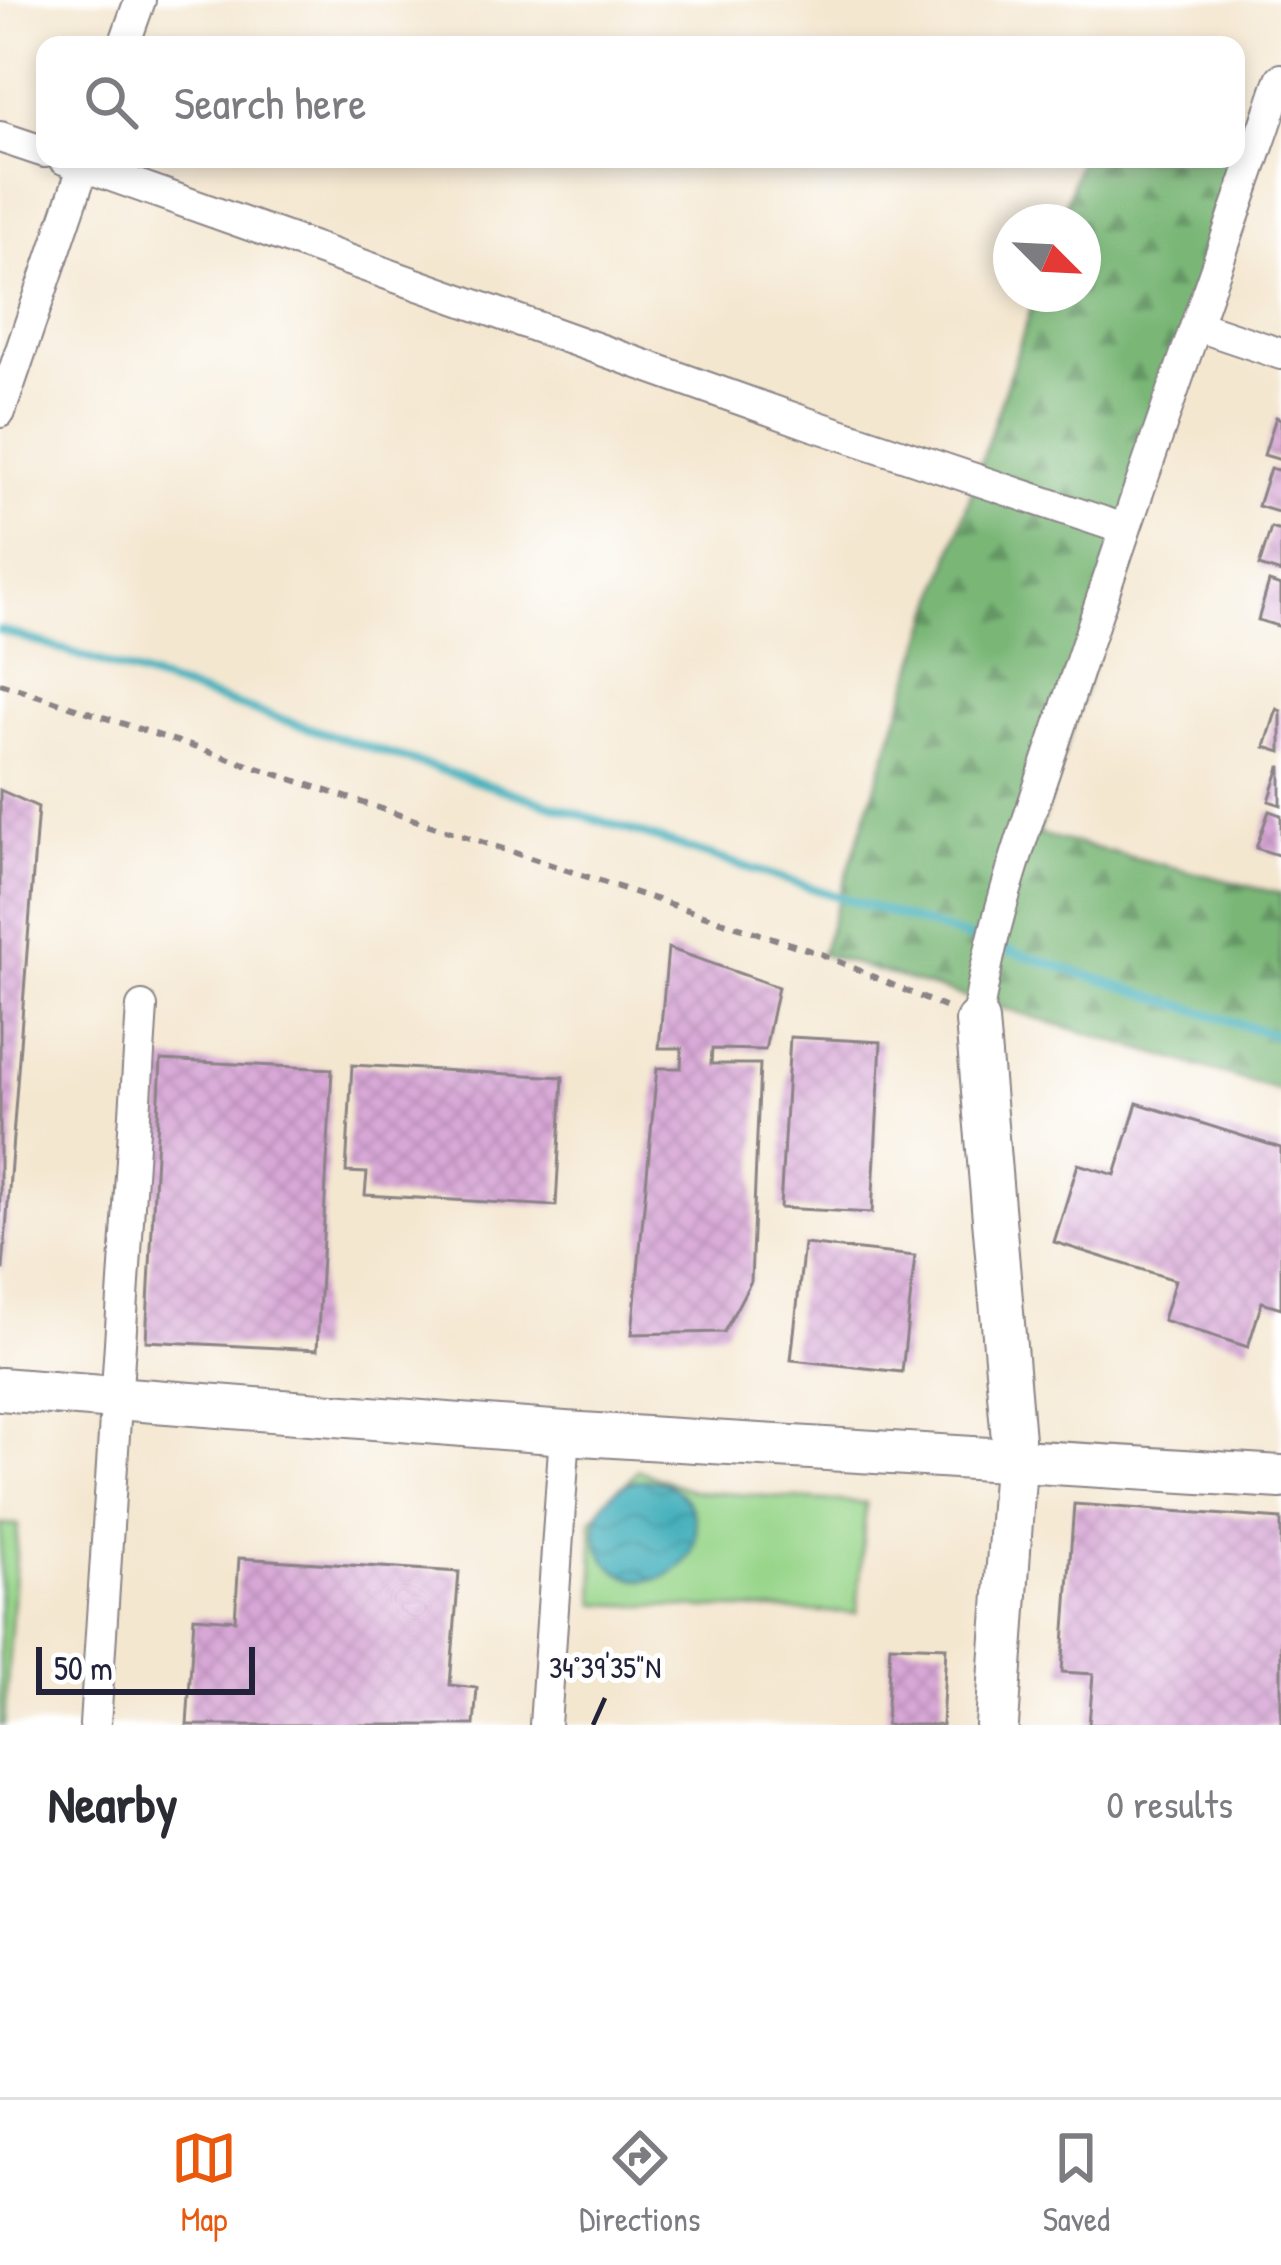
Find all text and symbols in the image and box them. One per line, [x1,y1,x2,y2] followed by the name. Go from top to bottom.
[36,36,1245,168] search box
[78,69,144,135] icon: search
[174,72,366,133] text: Search here
[993,204,1101,312] north arrow
[36,1641,255,1694] scale bar
[54,1646,113,1690] text: 50 m
[549,1647,661,1687] text: 34°39'35"N
[48,1769,178,1838] text: Nearby
[1107,1777,1233,1830] text: 0 results
[171,2125,237,2241] tab: Map
[579,2125,701,2241] tab: Directions
[1043,2125,1110,2241] tab: Saved

